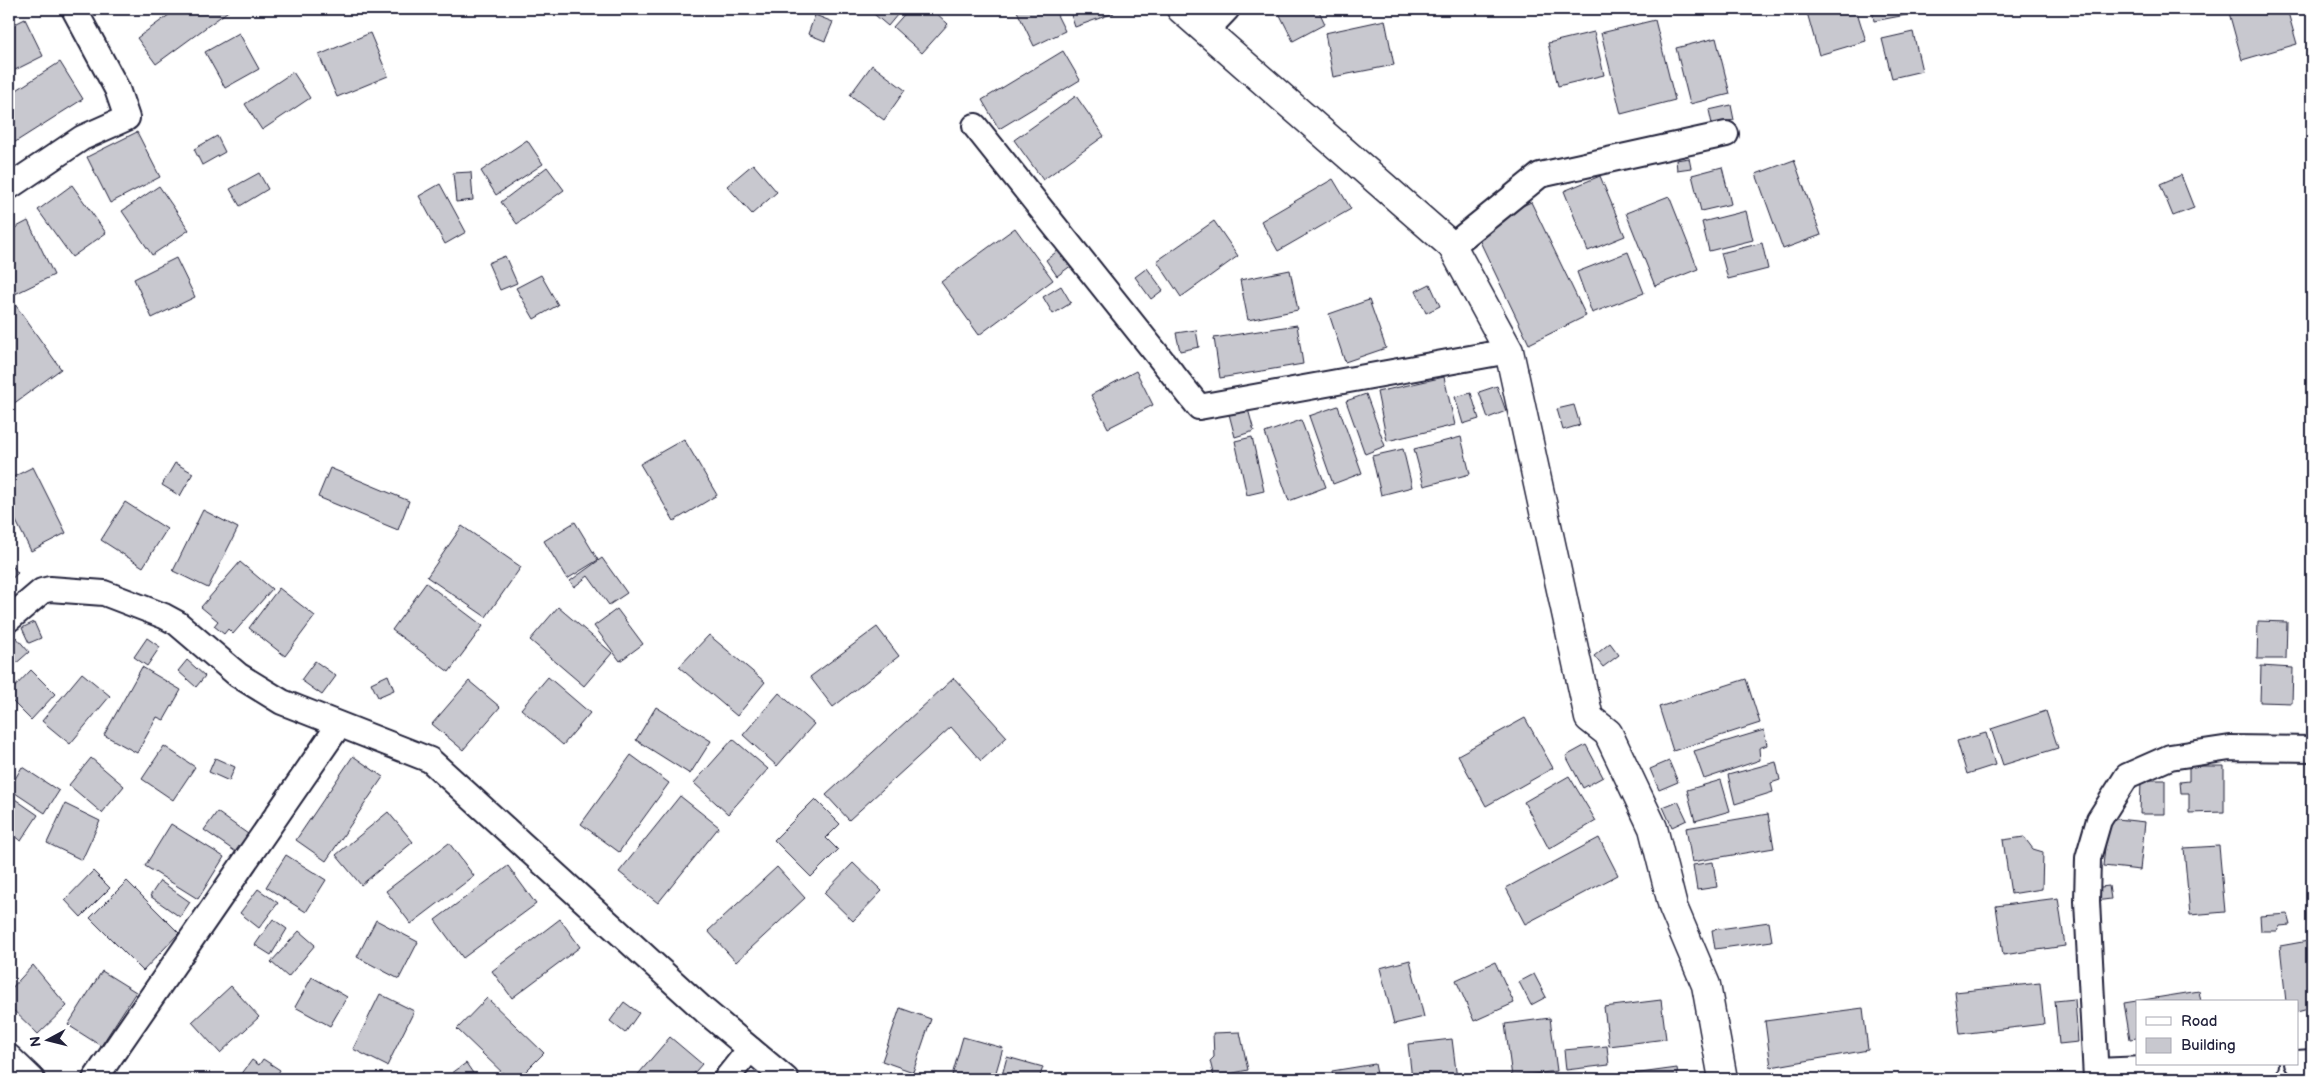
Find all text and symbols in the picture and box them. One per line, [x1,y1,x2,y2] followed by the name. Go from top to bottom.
[2136,1000,2298,1066] legend
[2181,1012,2217,1031] text: Road
[22,1016,72,1066] north arrow
[27,1035,45,1048] text: N
[2181,1036,2236,1055] text: Building

